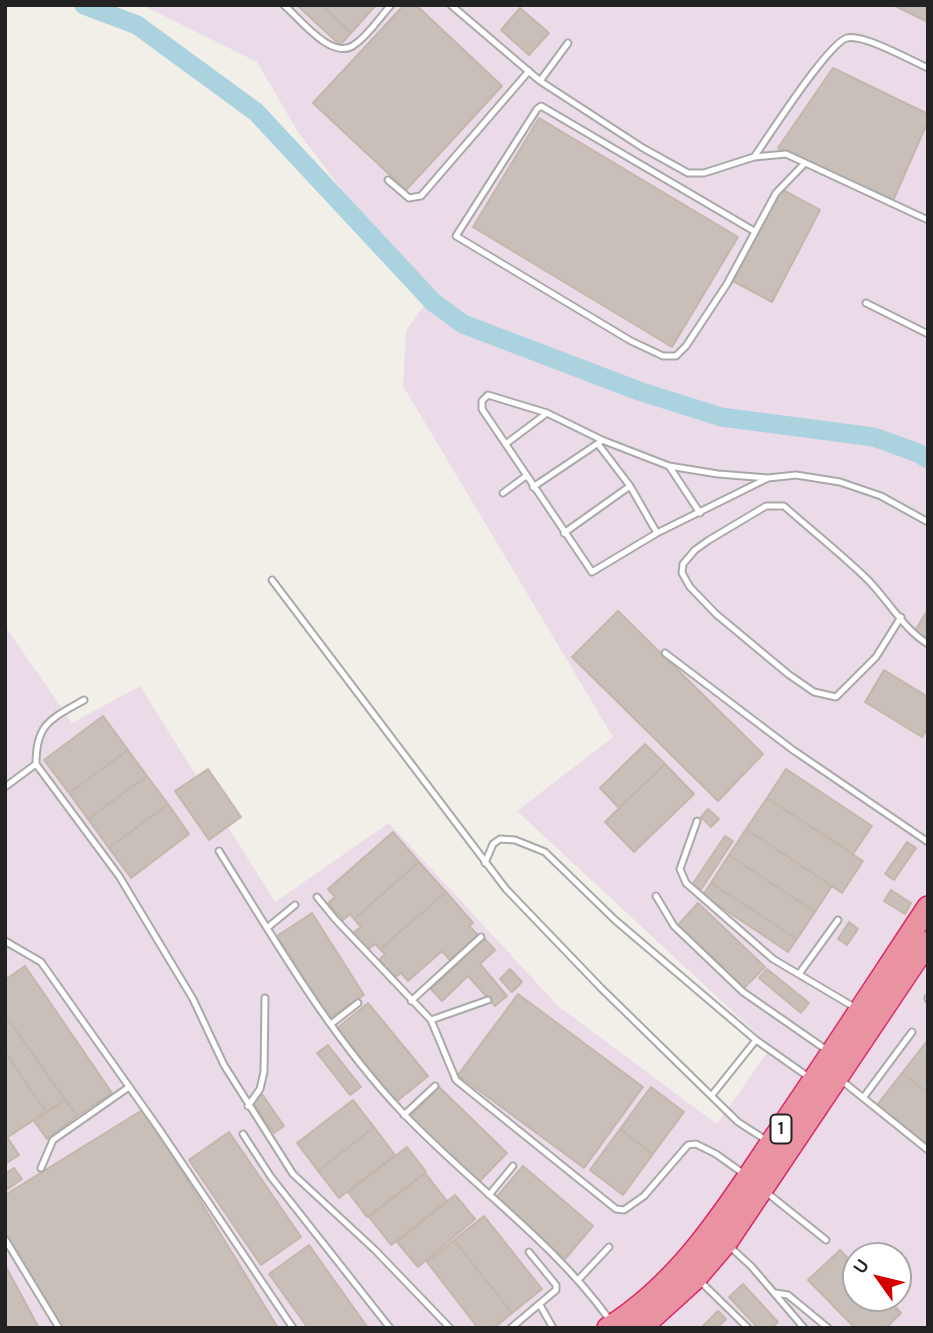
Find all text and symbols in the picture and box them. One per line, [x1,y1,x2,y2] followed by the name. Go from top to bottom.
[770,1114,792,1144] road number: 1
[842,1242,912,1312] north arrow
[848,1255,874,1278] text: U

